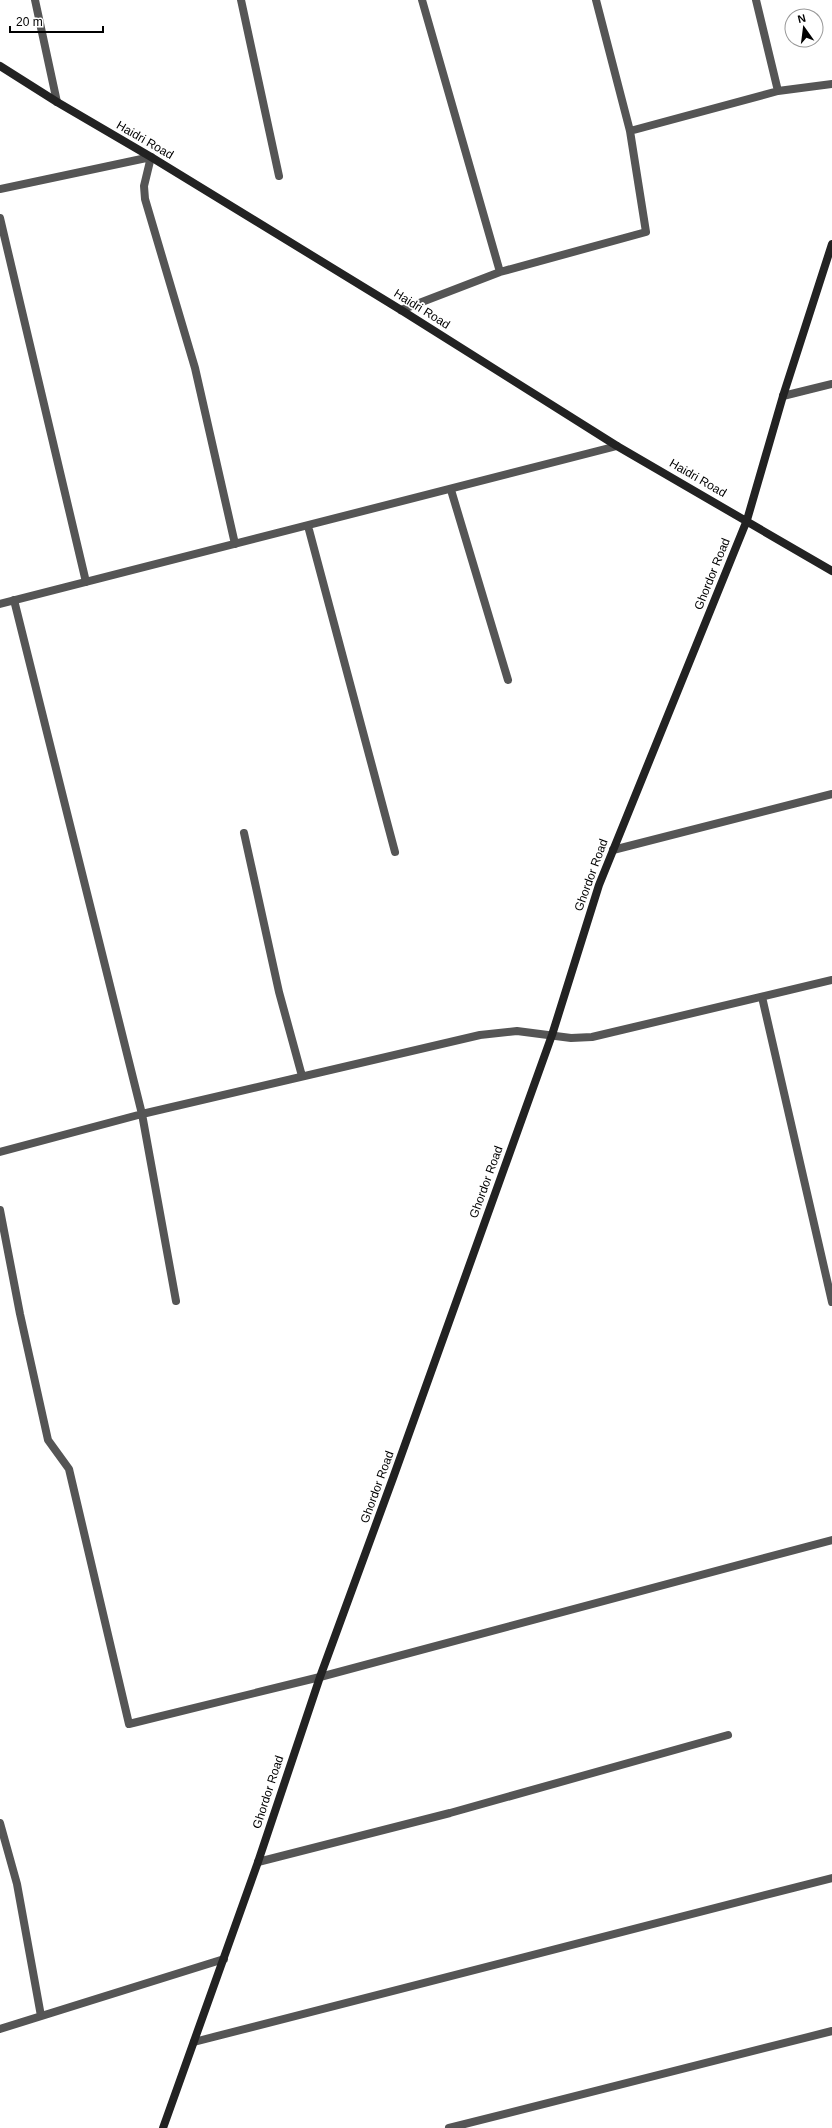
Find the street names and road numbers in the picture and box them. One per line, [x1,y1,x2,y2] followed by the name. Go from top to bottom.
[114,118,176,162] street label: Haidri Road
[391,286,453,332] street label: Haidri Road
[667,456,729,500] street label: Haidri Road
[691,536,733,612] street label: Ghordor Road
[571,837,611,913] street label: Ghordor Road
[466,1144,506,1220] street label: Ghordor Road
[357,1449,397,1525] street label: Ghordor Road
[250,1754,286,1830] street label: Ghordor Road

